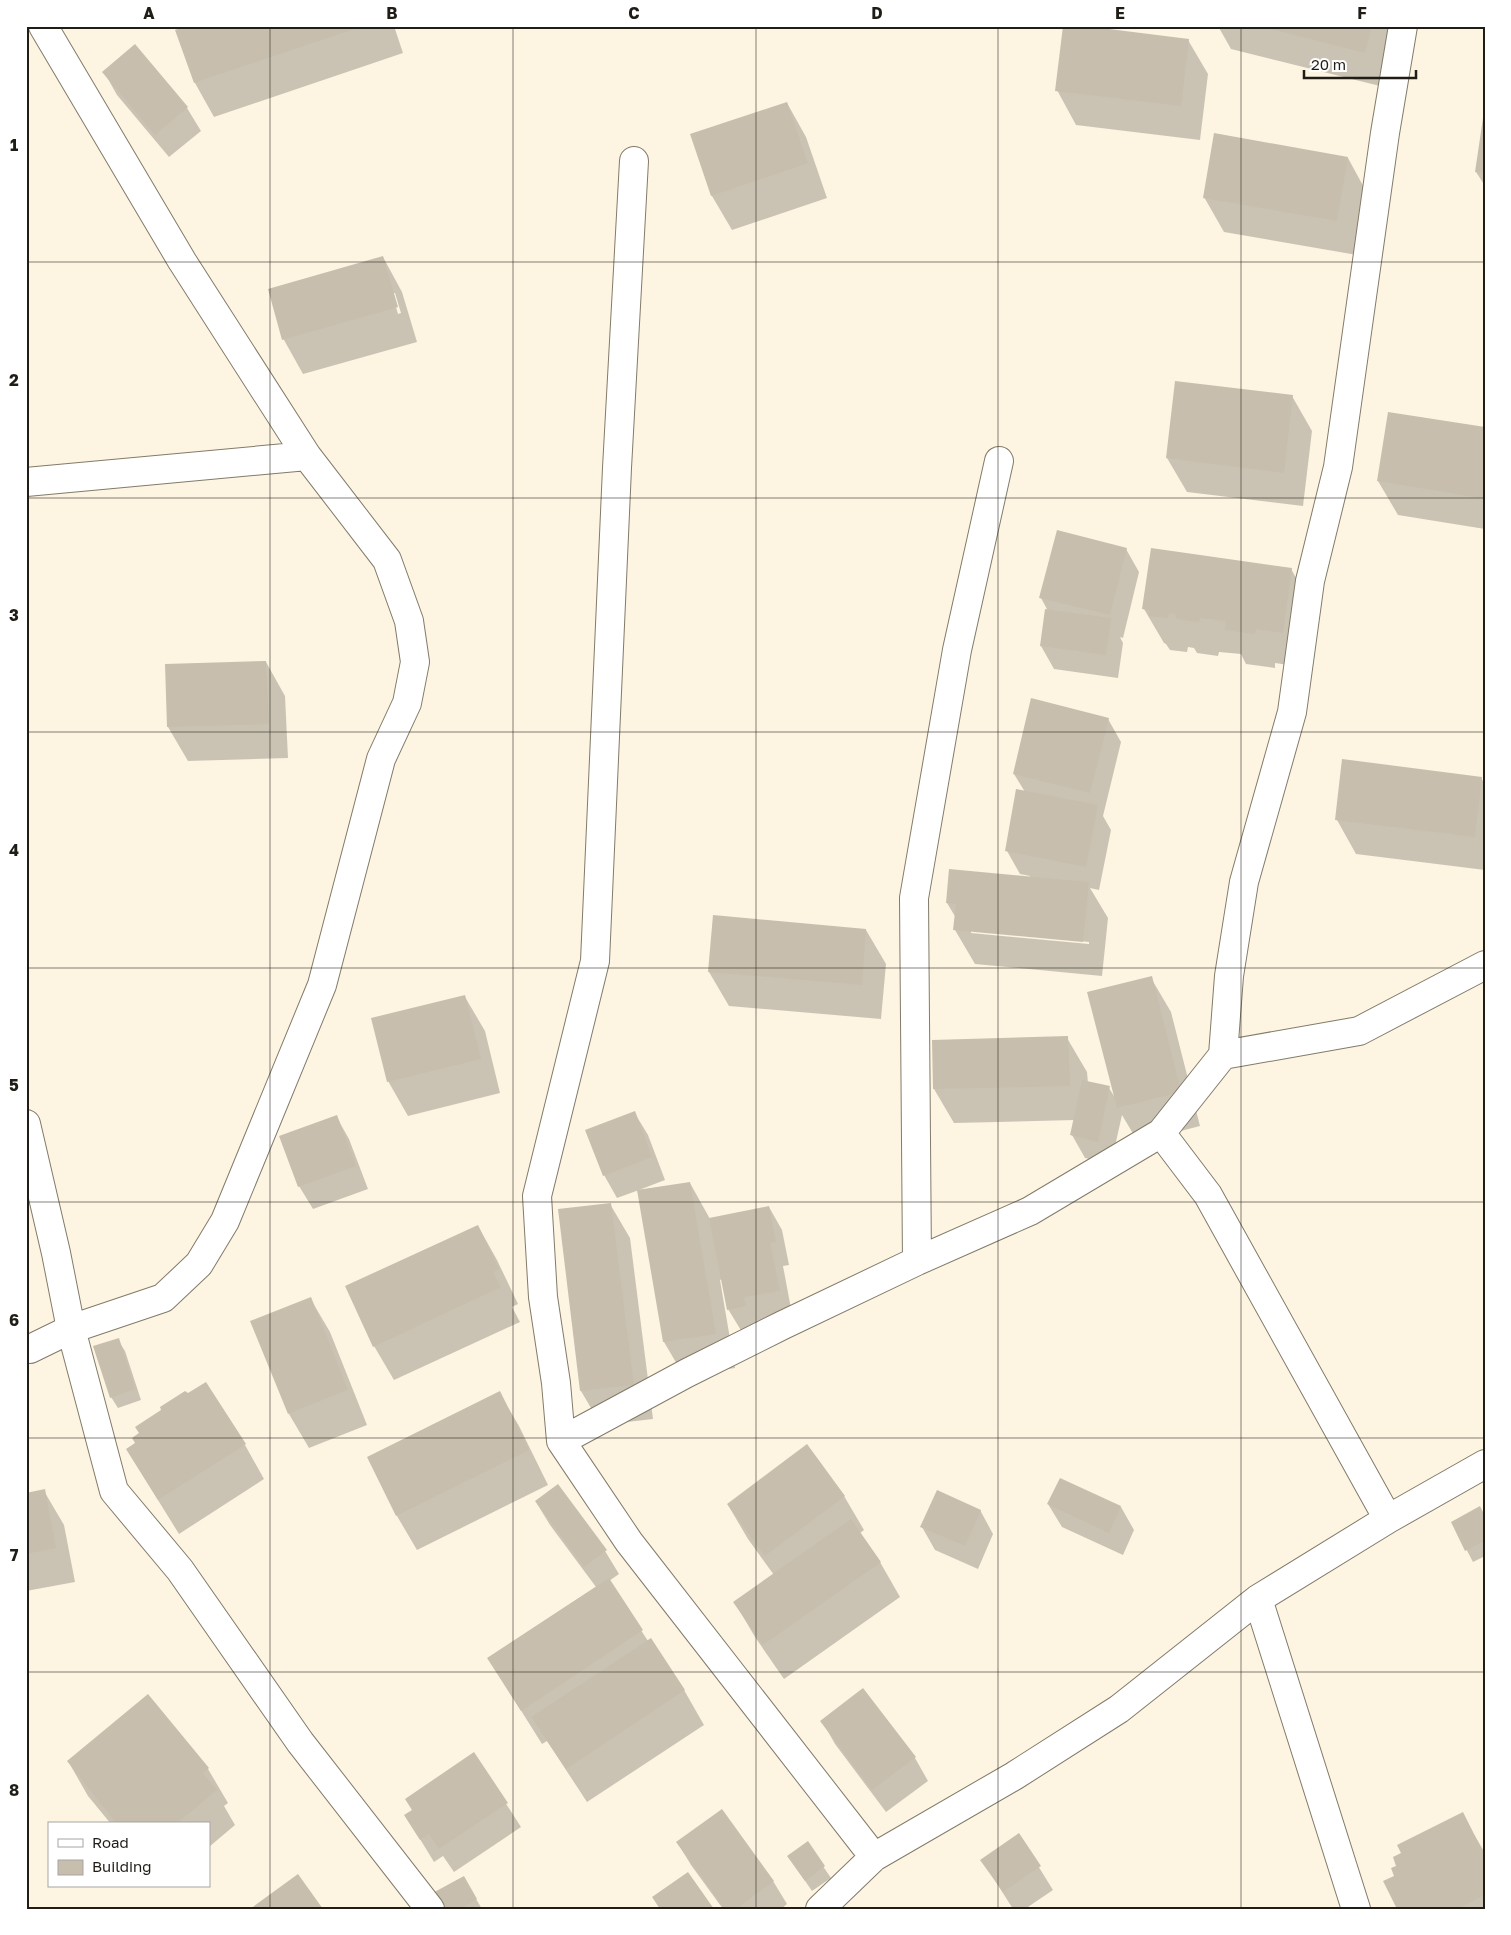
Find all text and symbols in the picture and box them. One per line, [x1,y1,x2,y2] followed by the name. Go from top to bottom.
[143,3,155,23] text: A
[386,3,398,23] text: B
[628,3,640,23] text: C
[871,3,883,23] text: D
[1115,3,1125,23] text: E
[1357,3,1367,23] text: F
[1304,48,1416,80] scale bar
[1311,55,1346,73] text: 20 m
[10,135,18,155] text: 1
[9,370,19,390] text: 2
[9,605,19,625] text: 3
[9,840,19,860] text: 4
[9,1075,19,1095] text: 5
[9,1310,19,1330] text: 6
[10,1545,19,1565] text: 7
[9,1780,19,1800] text: 8
[48,1822,210,1888] legend
[92,1833,129,1851] text: Road
[92,1857,152,1875] text: Building

